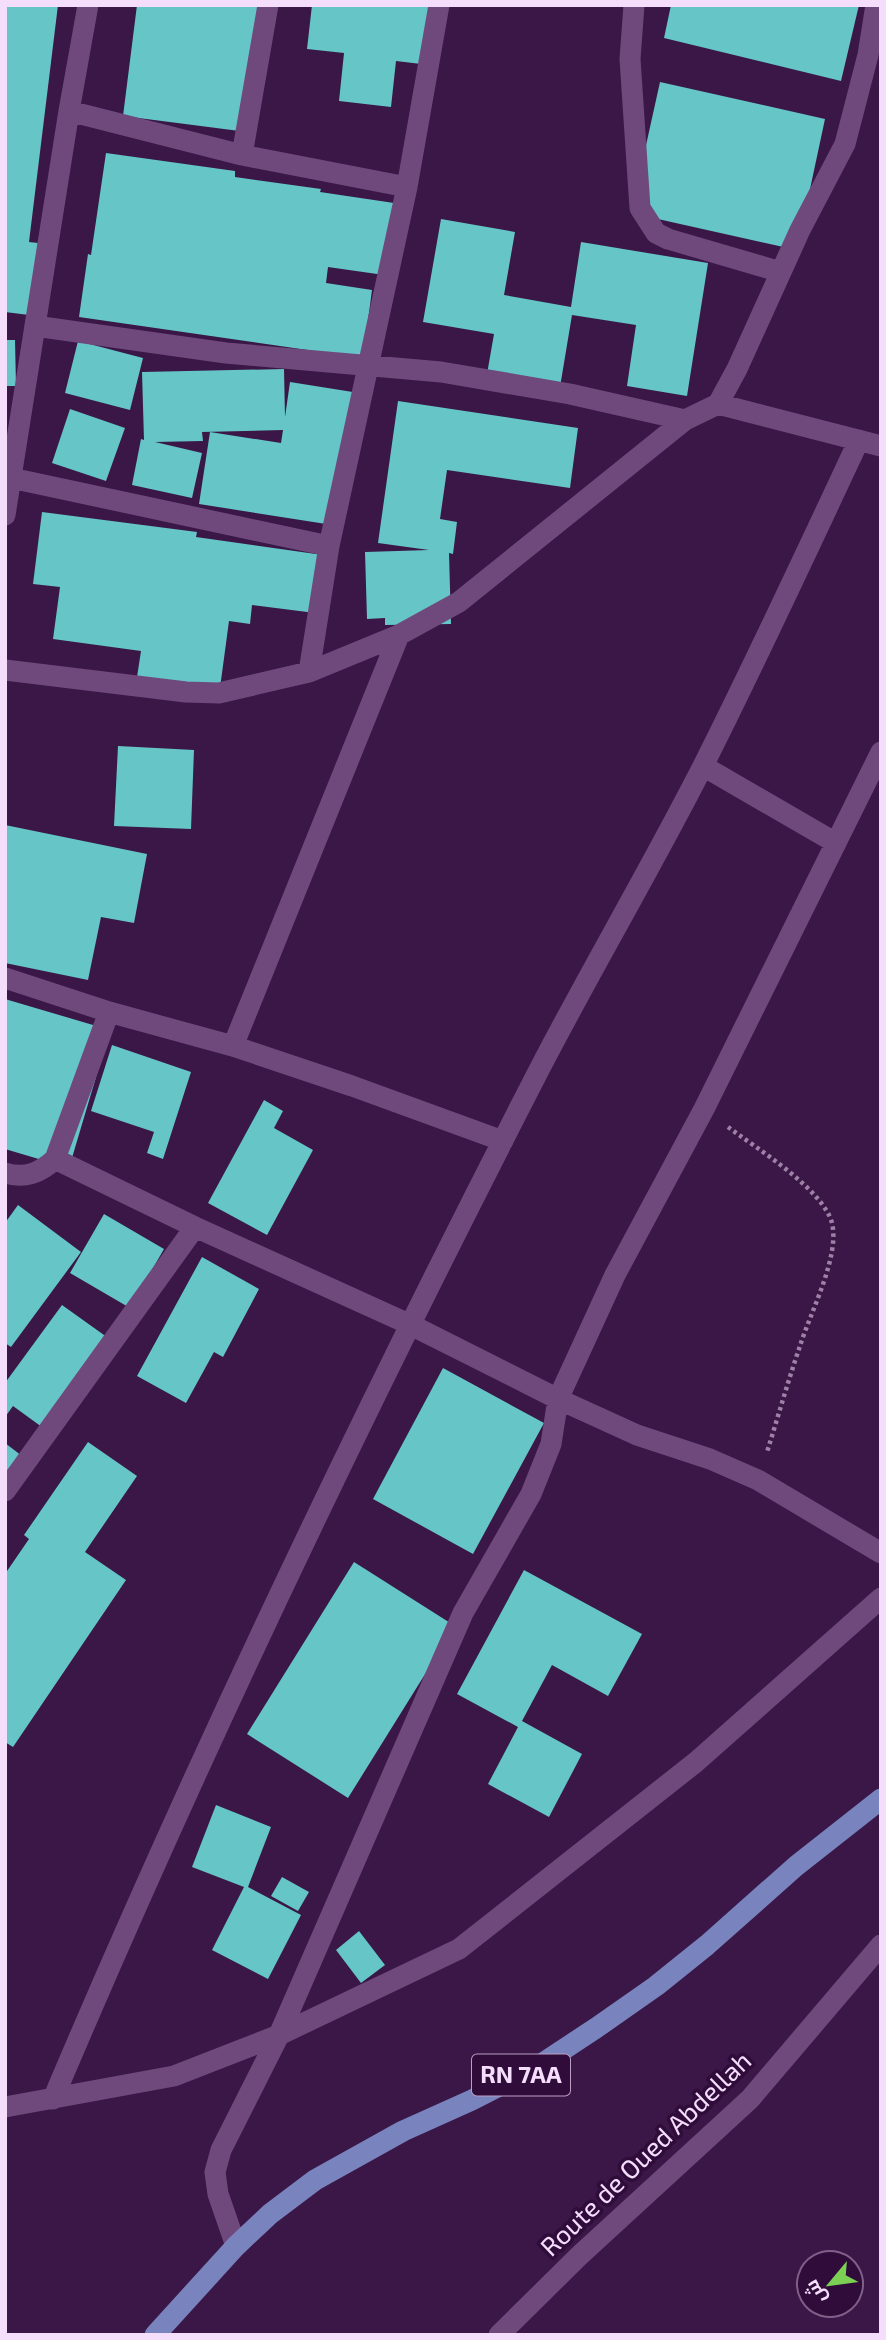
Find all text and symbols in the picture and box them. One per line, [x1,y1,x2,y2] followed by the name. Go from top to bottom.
[533,2044,757,2262] street label: Route de Oued Abdellah
[472,2054,570,2096] road number: RN 7AA
[795,2249,865,2319] north arrow
[799,2276,832,2309] text: ش

